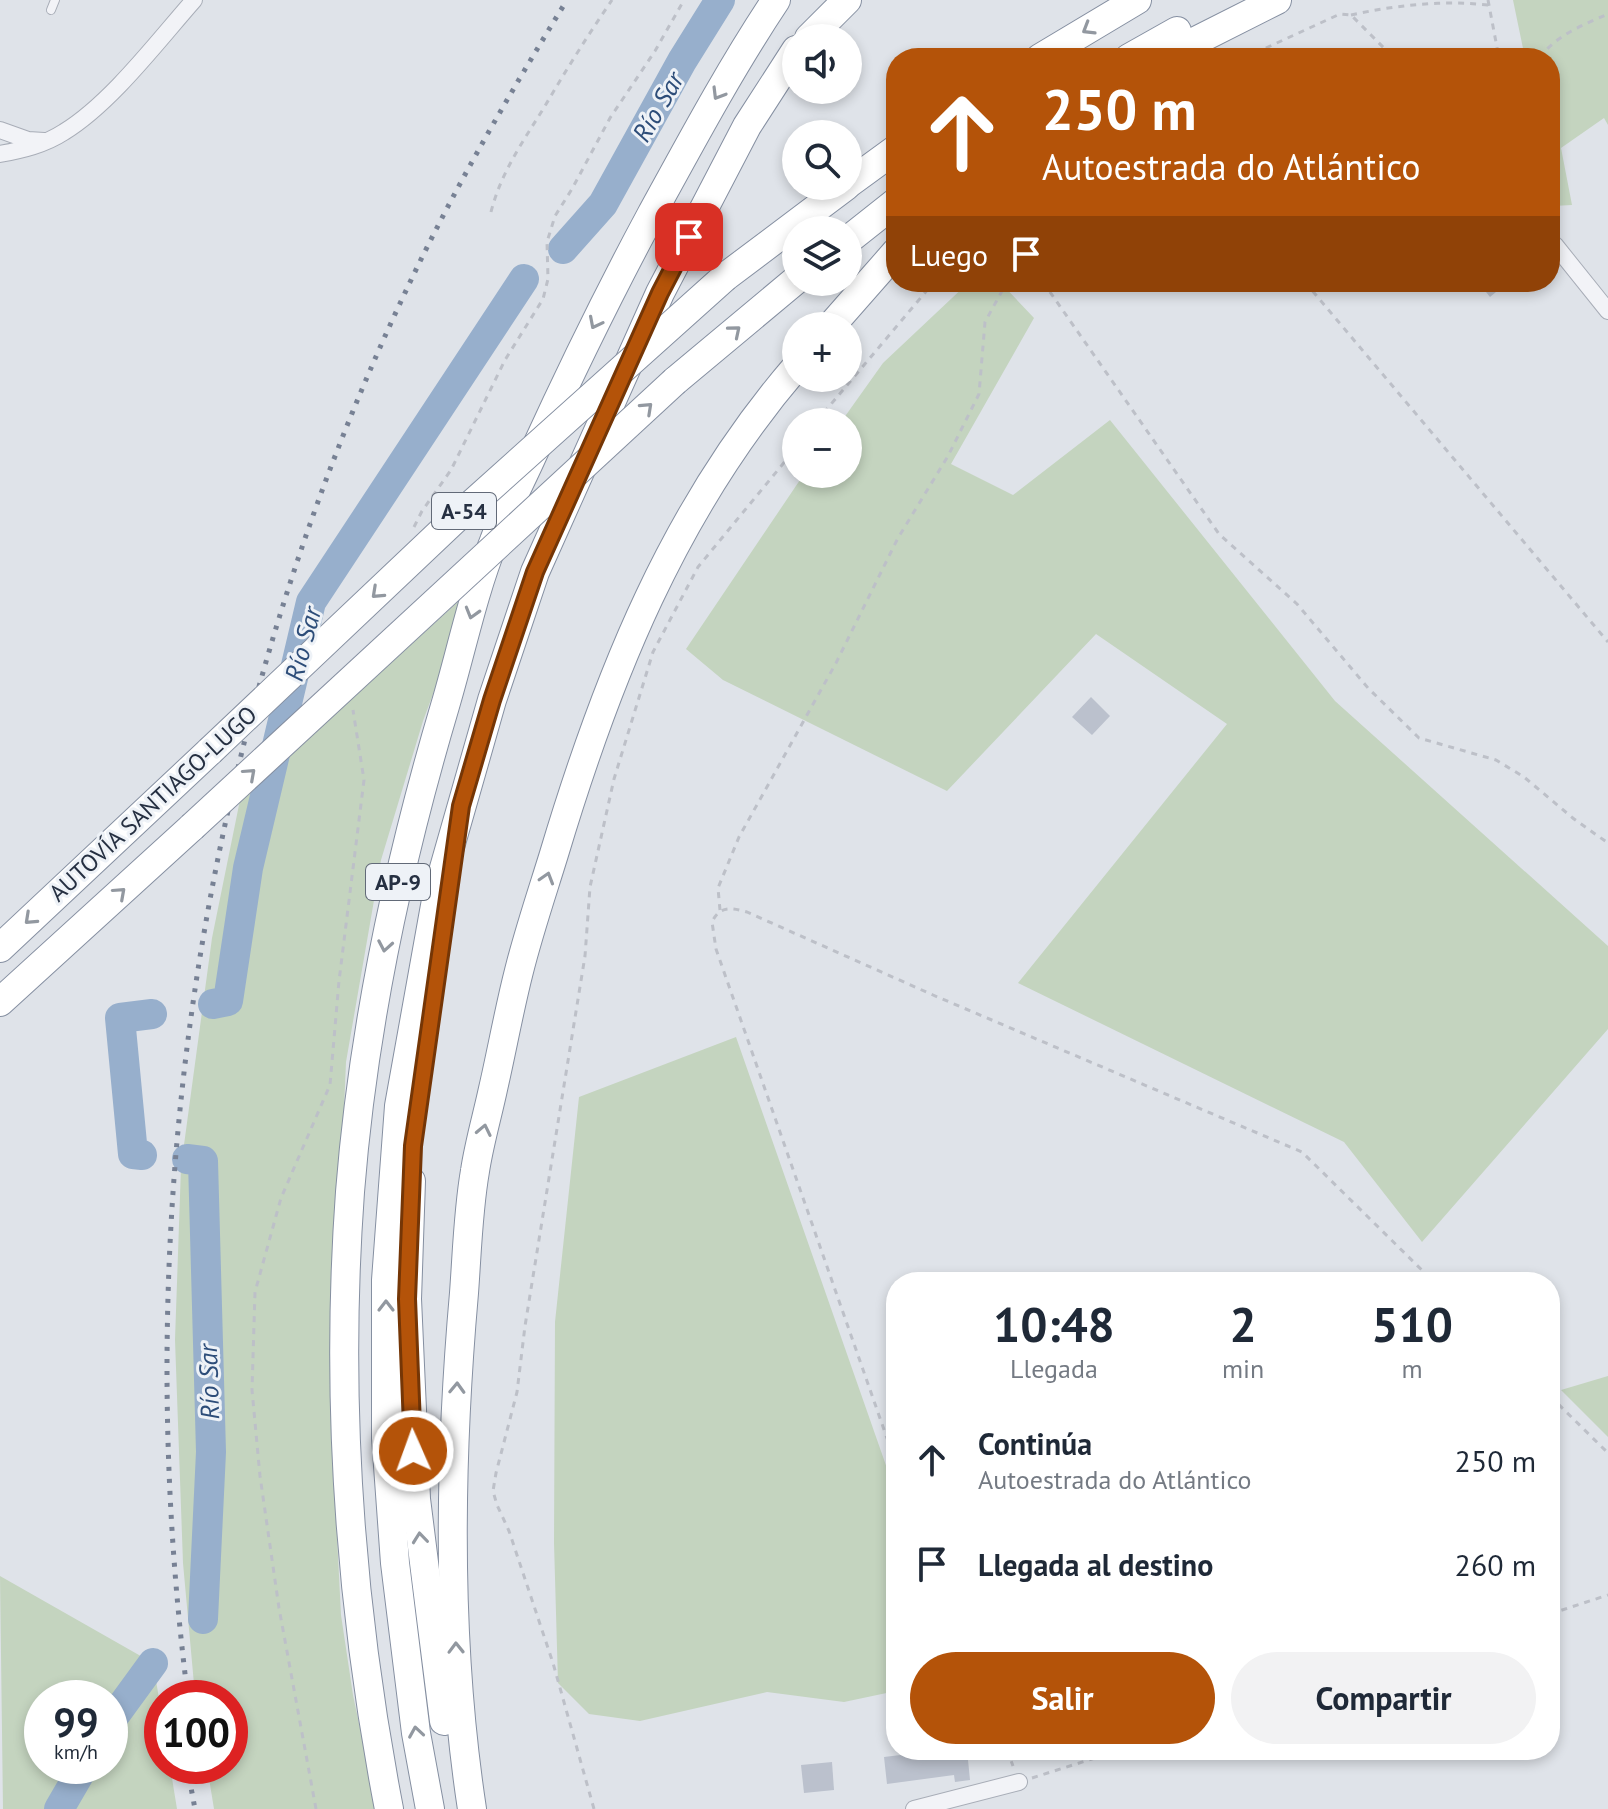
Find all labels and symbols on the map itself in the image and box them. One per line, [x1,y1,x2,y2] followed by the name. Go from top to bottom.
[1082,19,1097,35] one-way arrow
[624,65,691,148] water label: Río Sar
[712,85,728,100] one-way arrow
[655,203,723,271] pin
[590,314,605,329] one-way arrow
[726,326,740,341] one-way arrow
[637,403,652,417] one-way arrow
[432,493,496,529] road number: A-54
[372,584,386,599] one-way arrow
[277,602,329,684] water label: Río Sar
[465,606,481,620] one-way arrow
[42,699,263,908] street label: AUTOVÍA SANTIAGO-LUGO
[241,769,255,784] one-way arrow
[366,864,430,900] road number: AP-9
[538,871,554,885] one-way arrow
[111,887,125,902] one-way arrow
[25,910,39,925] one-way arrow
[377,939,394,952] one-way arrow
[475,1124,492,1137] one-way arrow
[377,1299,395,1312] one-way arrow
[191,1342,226,1420] water label: Río Sar
[449,1381,466,1394] one-way arrow
[371,1409,455,1493] position arrow
[411,1531,428,1544] one-way arrow
[448,1641,465,1654] one-way arrow
[144,1680,248,1784] speed limit sign: 100
[408,1725,425,1739] one-way arrow

